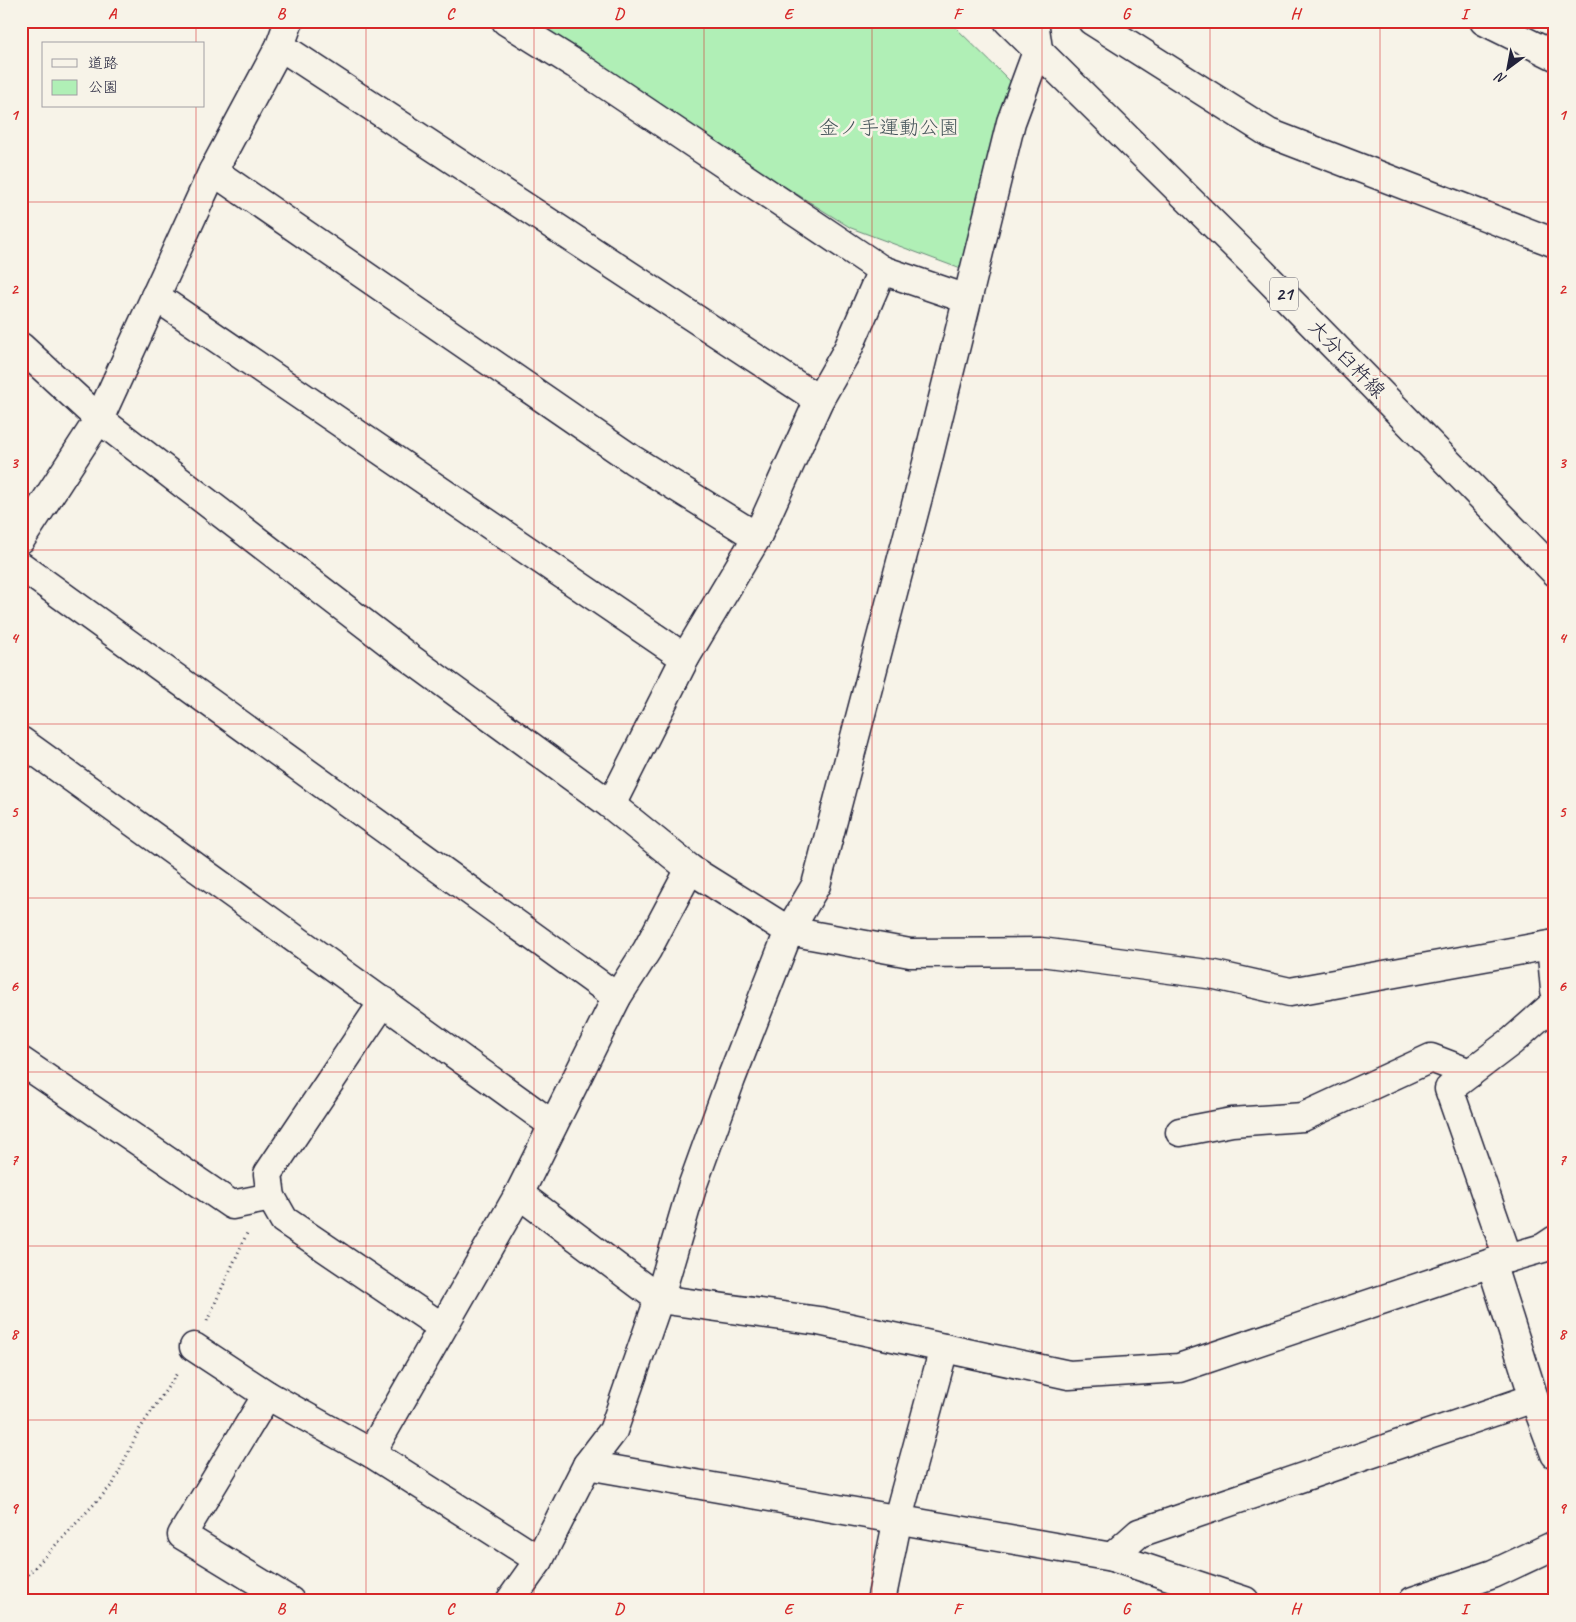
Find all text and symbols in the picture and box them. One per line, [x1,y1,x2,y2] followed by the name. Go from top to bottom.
[108,4,118,24] text: A
[277,4,287,24] text: B
[446,4,456,24] text: C
[614,4,625,24] text: D
[784,4,795,24] text: E
[953,4,964,24] text: F
[1122,4,1132,24] text: G
[1290,4,1302,24] text: H
[1461,4,1471,24] text: I
[42,42,205,108] legend
[1484,42,1534,92] north arrow
[88,54,118,73] text: 道路
[1491,68,1510,88] text: N
[88,78,118,97] text: 公園
[10,105,19,125] text: 1
[1558,105,1567,125] text: 1
[819,115,959,140] park label: 金ノ手運動公園
[1270,278,1298,310] road number: 21
[10,279,19,299] text: 2
[1558,279,1567,299] text: 2
[1303,314,1391,404] street label: 大分臼杵線
[10,453,19,473] text: 3
[1558,453,1567,473] text: 3
[10,628,19,648] text: 4
[1558,628,1567,648] text: 4
[11,802,20,822] text: 5
[1559,802,1568,822] text: 5
[10,976,19,996] text: 6
[1558,976,1567,996] text: 6
[10,1150,19,1170] text: 7
[1558,1150,1567,1170] text: 7
[10,1324,19,1344] text: 8
[1558,1324,1567,1344] text: 8
[10,1498,19,1518] text: 9
[1558,1498,1567,1518] text: 9
[108,1599,118,1619] text: A
[277,1599,287,1619] text: B
[446,1599,456,1619] text: C
[614,1599,625,1619] text: D
[784,1599,795,1619] text: E
[953,1599,964,1619] text: F
[1122,1599,1132,1619] text: G
[1290,1599,1302,1619] text: H
[1461,1599,1471,1619] text: I

